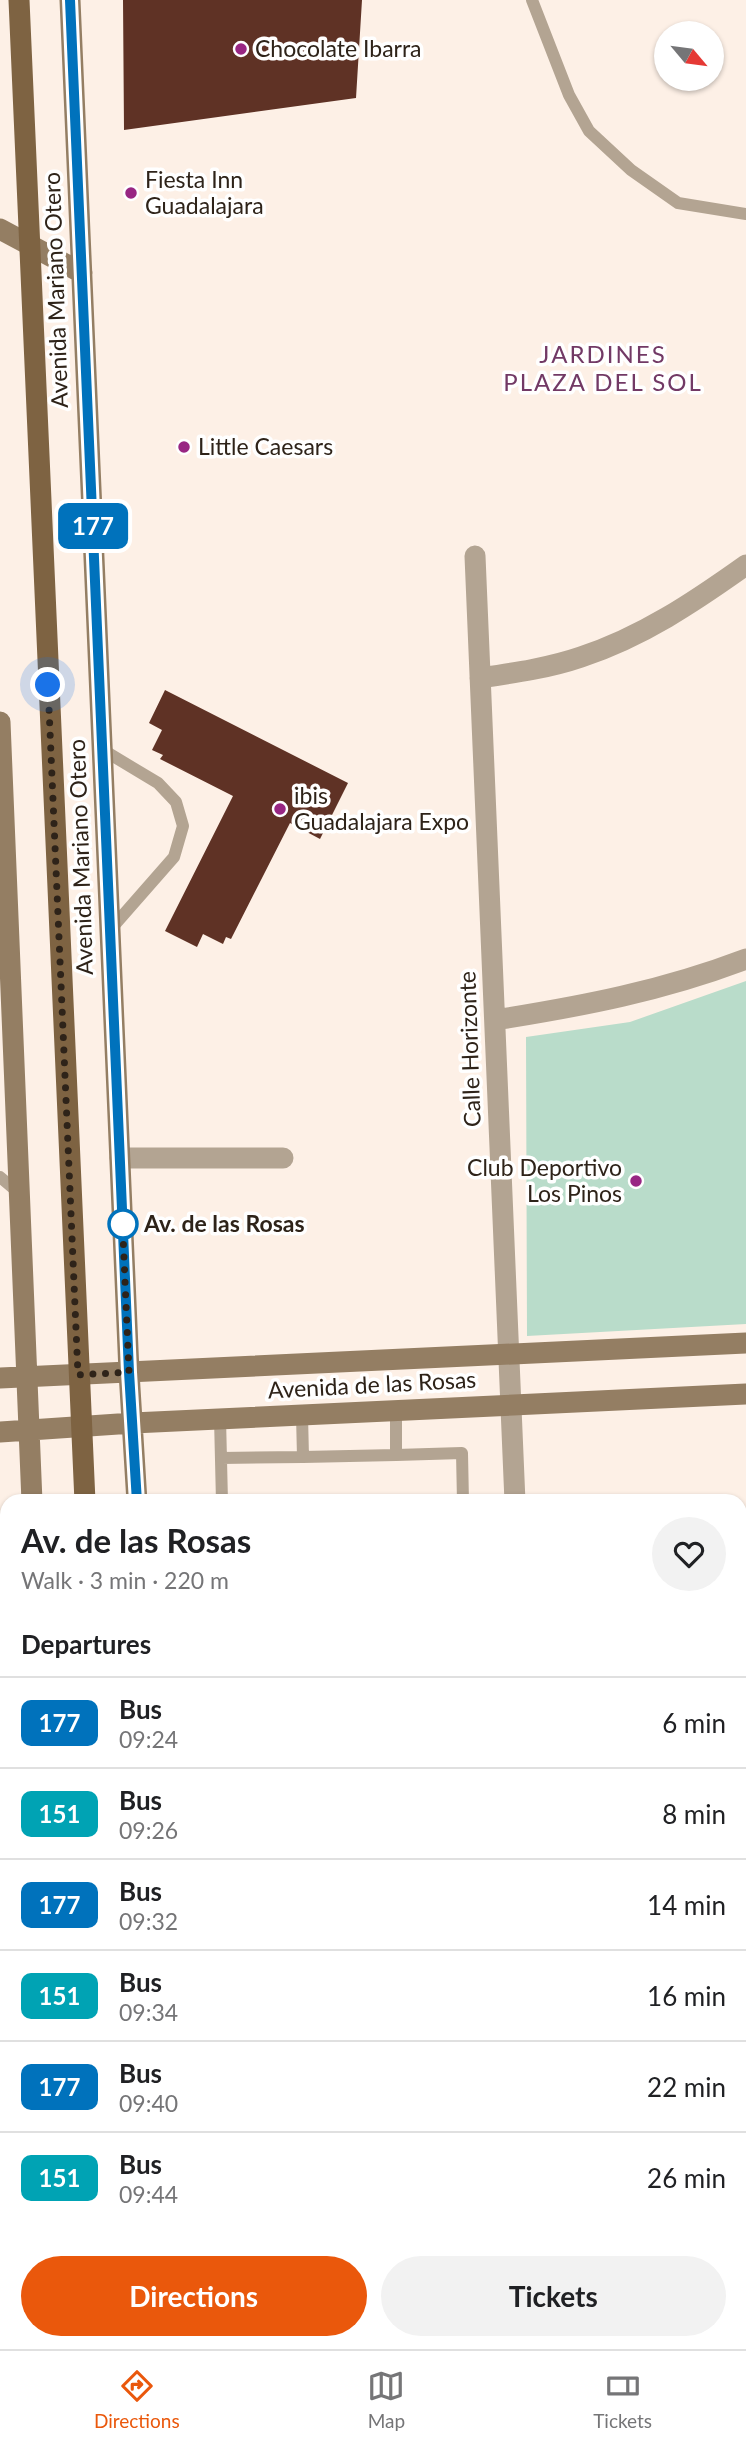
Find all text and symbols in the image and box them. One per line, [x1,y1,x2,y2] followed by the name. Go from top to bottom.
[654,21,724,91] north arrow
[654,21,724,91] map controls
[255,34,422,62] place label: Chocolate Ibarra
[233,41,249,57] marker: Chocolate Ibarra
[145,165,264,219] place label: Fiesta Inn Guadalajara
[37,172,73,408] street label: Avenida Mariano Otero
[123,185,139,201] marker: Fiesta Inn Guadalajara
[503,339,703,396] district label: JARDINES PLAZA DEL SOL
[198,432,333,460] place label: Little Caesars
[176,439,192,455] marker: Little Caesars
[53,503,133,549] line badge: 177
[72,511,114,540] text: 177
[30,667,65,702] your location
[62,739,98,975] street label: Avenida Mariano Otero
[294,781,469,835] place label: ibis Guadalajara Expo
[272,801,288,817] marker: ibis Guadalajara Expo
[452,971,486,1127] street label: Calle Horizonte
[467,1153,622,1207] place label: Club Deportivo Los Pinos
[628,1173,644,1189] marker: Club Deportivo Los Pinos
[108,1209,138,1239] marker: Av. de las Rosas
[143,1209,305,1237] place label: Av. de las Rosas
[267,1365,477,1403] street label: Avenida de las Rosas
[652,1517,726,1591] button: heart
[21,1520,251,1560] text: Av. de las Rosas
[21,1566,229,1594] text: Walk · 3 min · 220 m
[21,1628,151,1660] text: Departures
[119,1693,162,1725] text: Bus
[662,1707,726,1739] text: 6 min
[39,1708,80,1737] text: 177
[119,1725,178,1753] text: 09:24
[119,1784,162,1816] text: Bus
[662,1798,726,1830] text: 8 min
[39,1799,80,1828] text: 151
[119,1816,178,1844] text: 09:26
[119,1875,162,1907] text: Bus
[647,1889,726,1921] text: 14 min
[39,1890,80,1919] text: 177
[119,1907,178,1935] text: 09:32
[119,1966,162,1998] text: Bus
[647,1980,726,2012] text: 16 min
[39,1981,80,2010] text: 151
[119,1998,178,2026] text: 09:34
[119,2057,162,2089] text: Bus
[647,2071,726,2103] text: 22 min
[39,2072,80,2101] text: 177
[119,2089,178,2117] text: 09:40
[119,2148,162,2180] text: Bus
[647,2162,726,2194] text: 26 min
[39,2163,80,2192] text: 151
[119,2180,178,2208] text: 09:44
[21,2256,367,2336] button: Directions
[381,2256,726,2336] button: Tickets
[94,2367,180,2432] tab: Directions
[367,2367,405,2432] tab: Map
[593,2367,652,2432] tab: Tickets

